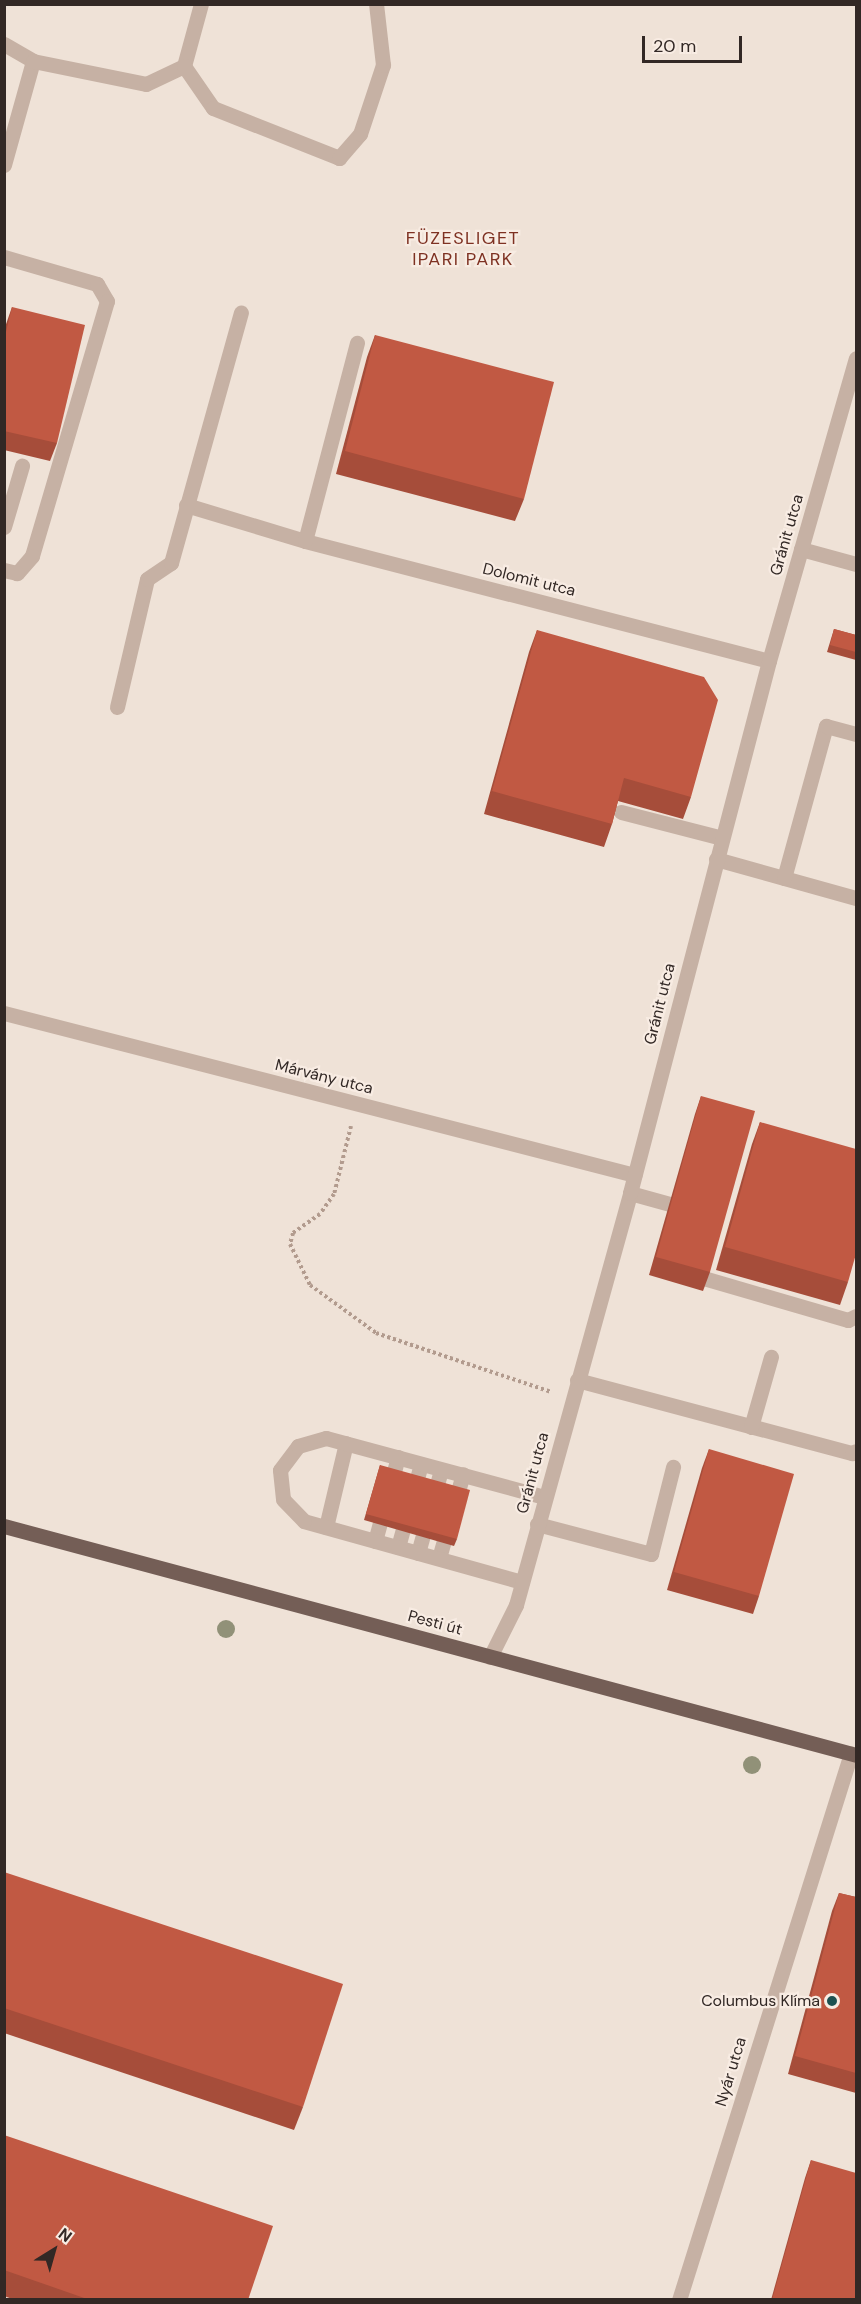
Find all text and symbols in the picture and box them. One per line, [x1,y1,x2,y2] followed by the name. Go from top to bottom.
[645,24,746,62] scale bar
[653,34,696,58] text: 20 m
[406,228,520,270] district label: FÜZESLIGET IPARI PARK
[766,492,808,578] street label: Gránit utca
[480,559,578,601] street label: Dolomit utca
[641,961,679,1047] street label: Gránit utca
[273,1056,375,1098] street label: Márvány utca
[513,1430,553,1516] street label: Gránit utca
[406,1607,464,1639] street label: Pesti út
[701,1991,820,2011] place label: Columbus Klíma
[825,1994,839,2008] marker: Columbus Klíma
[711,2035,751,2109] street label: Nyár utca
[24,2220,84,2280] north arrow
[54,2223,76,2247] text: N

